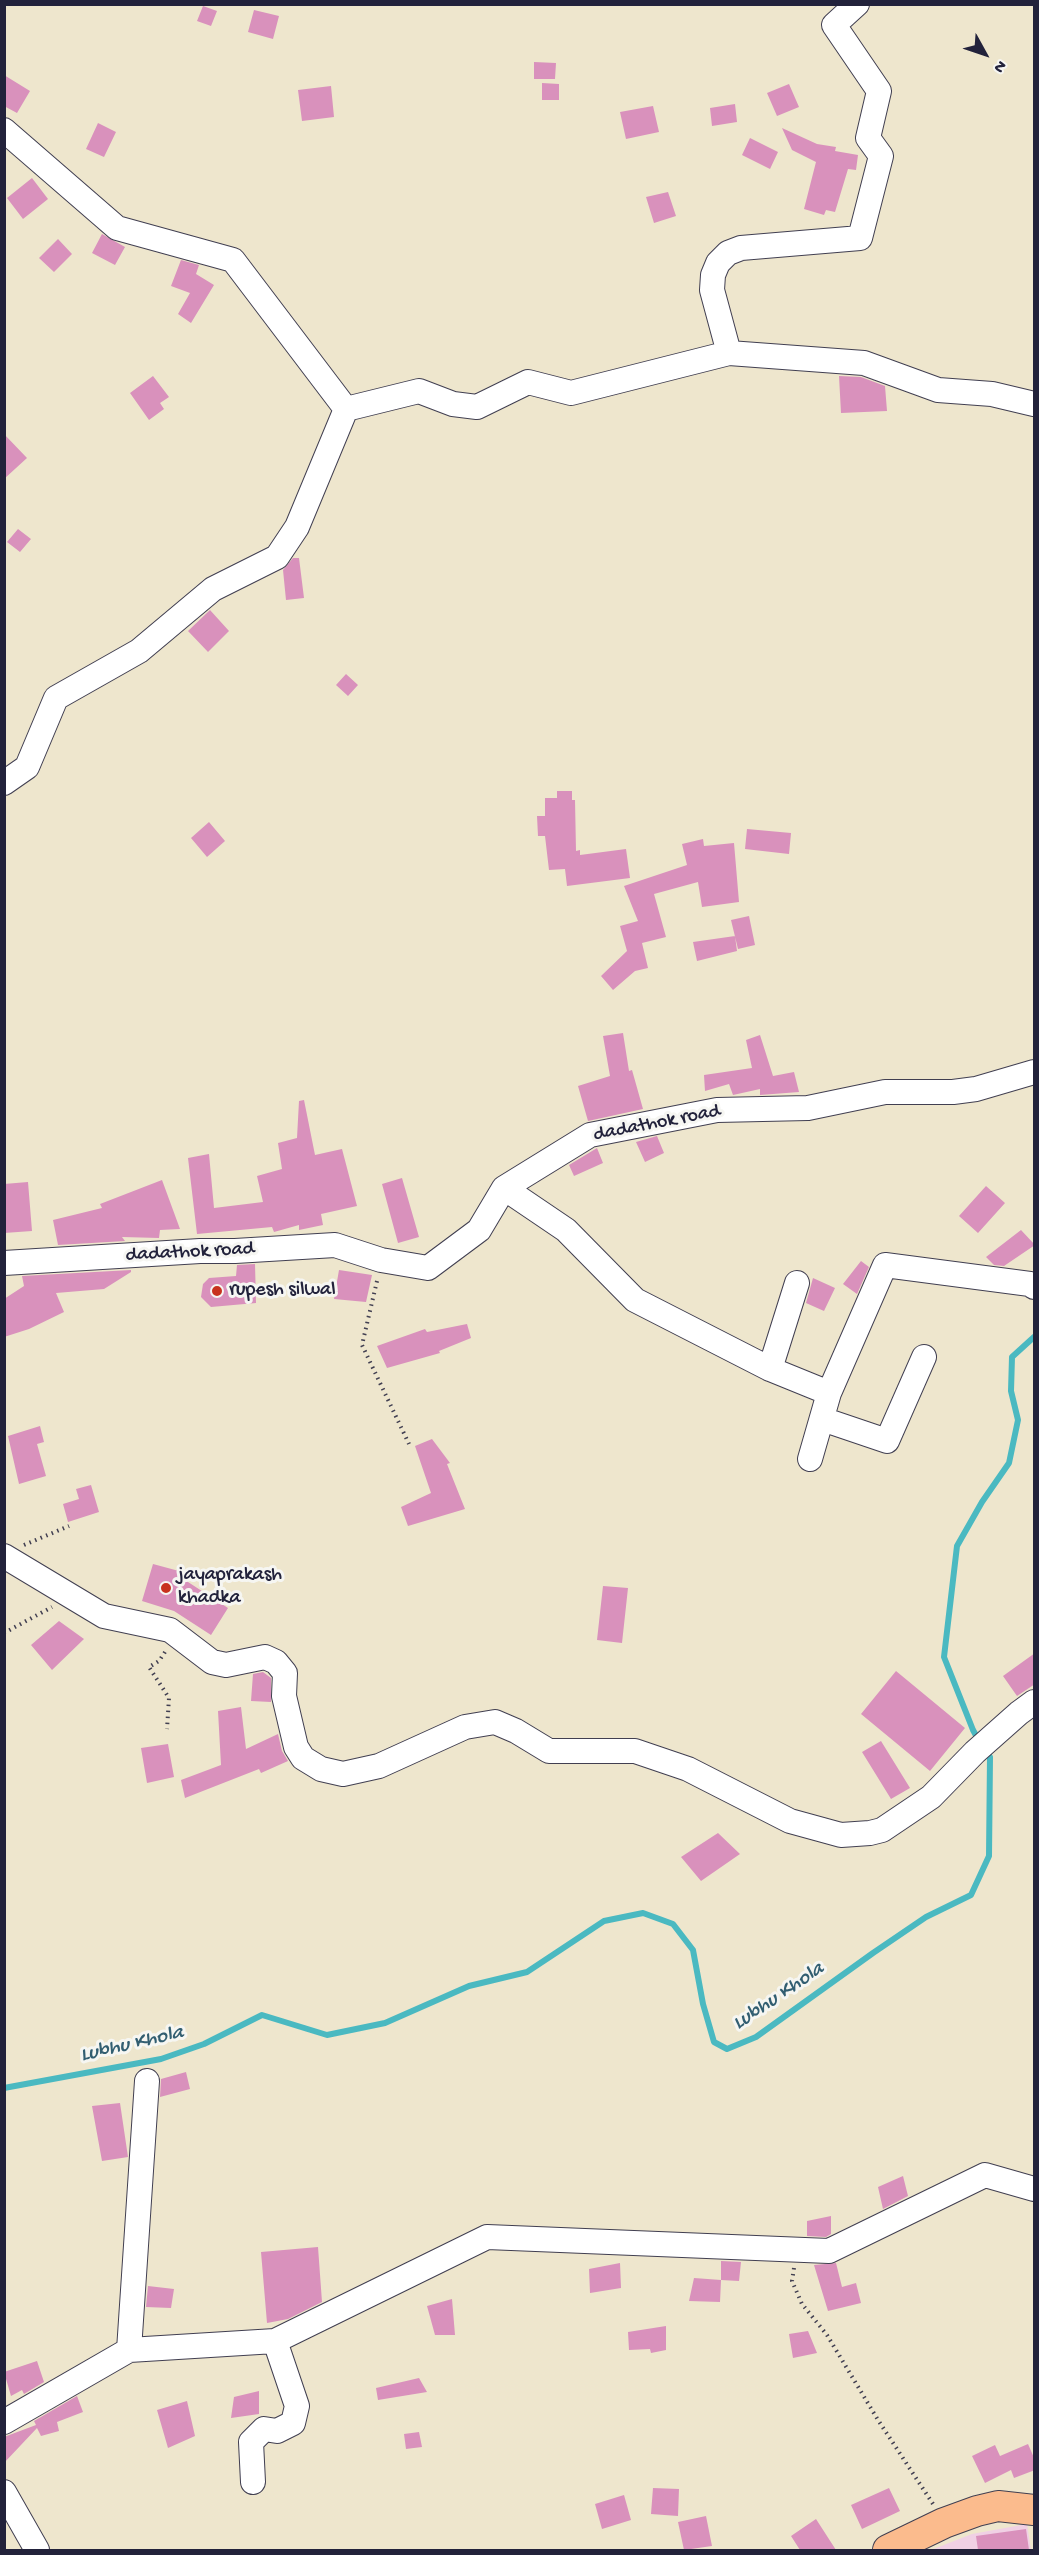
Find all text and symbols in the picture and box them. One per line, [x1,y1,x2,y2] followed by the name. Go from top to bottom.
[955,24,1015,84] north arrow
[989,56,1010,76] text: N
[591,1100,723,1148] street label: dadathok road
[125,1238,255,1268] street label: dadathok road
[229,1279,336,1303] place label: rupesh silwal
[210,1284,224,1298] marker: rupesh silwal
[178,1564,282,1611] place label: jayaprakash khadka
[159,1581,173,1595] marker: jayaprakash khadka
[729,1957,829,2037] water label: Lubhu Khola
[78,2021,186,2069] water label: Lubhu Khola

